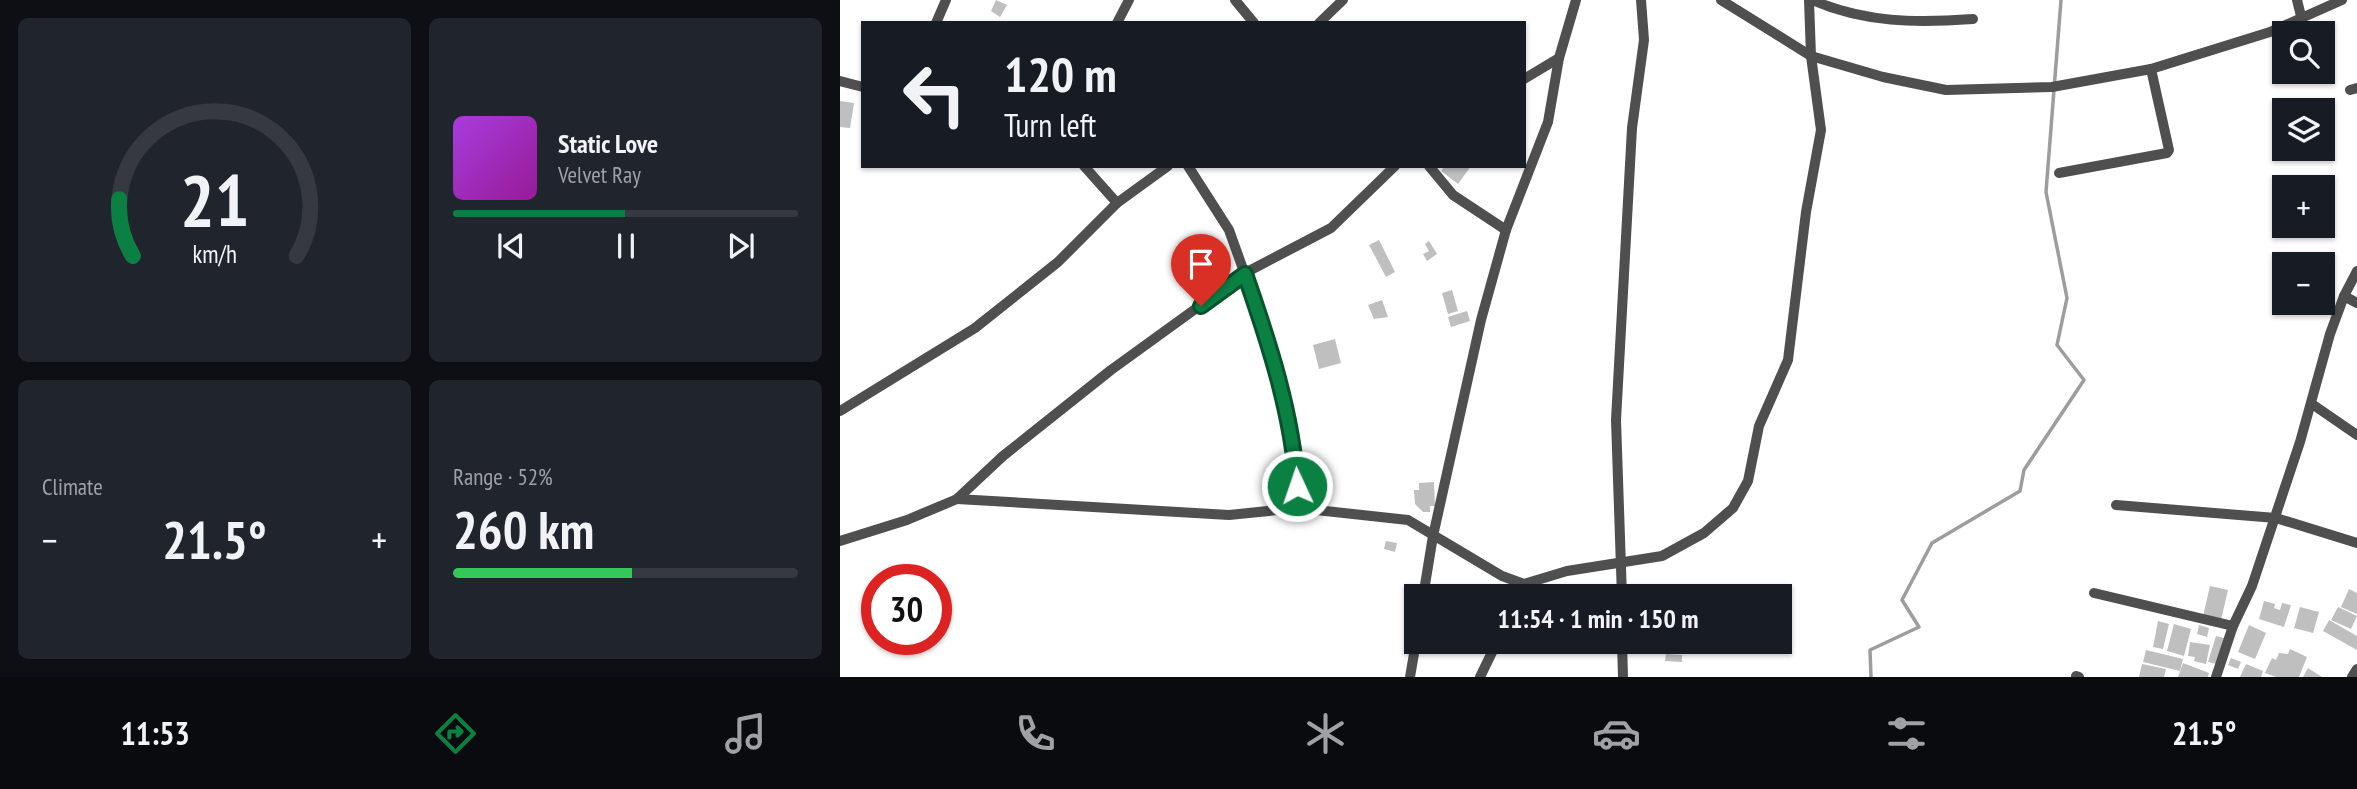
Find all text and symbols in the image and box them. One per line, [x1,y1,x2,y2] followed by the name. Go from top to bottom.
[2272,21,2335,315] map controls
[2272,21,2335,84] button: search
[1004,42,1117,106] text: 120 m
[889,49,980,140] icon: left
[2272,98,2335,161] button: layers
[1004,104,1096,146] text: Turn left
[558,127,658,160] text: Static Love
[180,153,249,247] text: 21
[558,160,641,189] text: Velvet Ray
[2272,175,2335,238] button: +
[492,227,530,265] icon: previous
[607,227,645,265] icon: pause
[722,227,760,265] icon: next
[1171,234,1231,306] pin
[192,238,237,270] text: km/h
[1182,245,1220,283] icon: arrive
[2272,252,2335,315] button: −
[1260,449,1334,523] position arrow
[453,462,553,491] text: Range · 52%
[42,472,103,501] text: Climate
[453,496,594,563] text: 260 km
[162,506,267,573] text: 21.5°
[42,515,58,564] text: −
[371,515,387,564] text: +
[861,564,952,655] speed limit sign: 30
[1498,602,1698,635] text: 11:54 · 1 min · 150 m
[431,709,480,758] icon: directions
[721,709,770,758] icon: music
[1011,709,1060,758] icon: phone
[1301,709,1350,758] icon: climate
[1592,709,1641,758] icon: car
[1882,709,1931,758] icon: filters
[121,712,190,754] text: 11:53
[2172,712,2236,754] text: 21.5°

